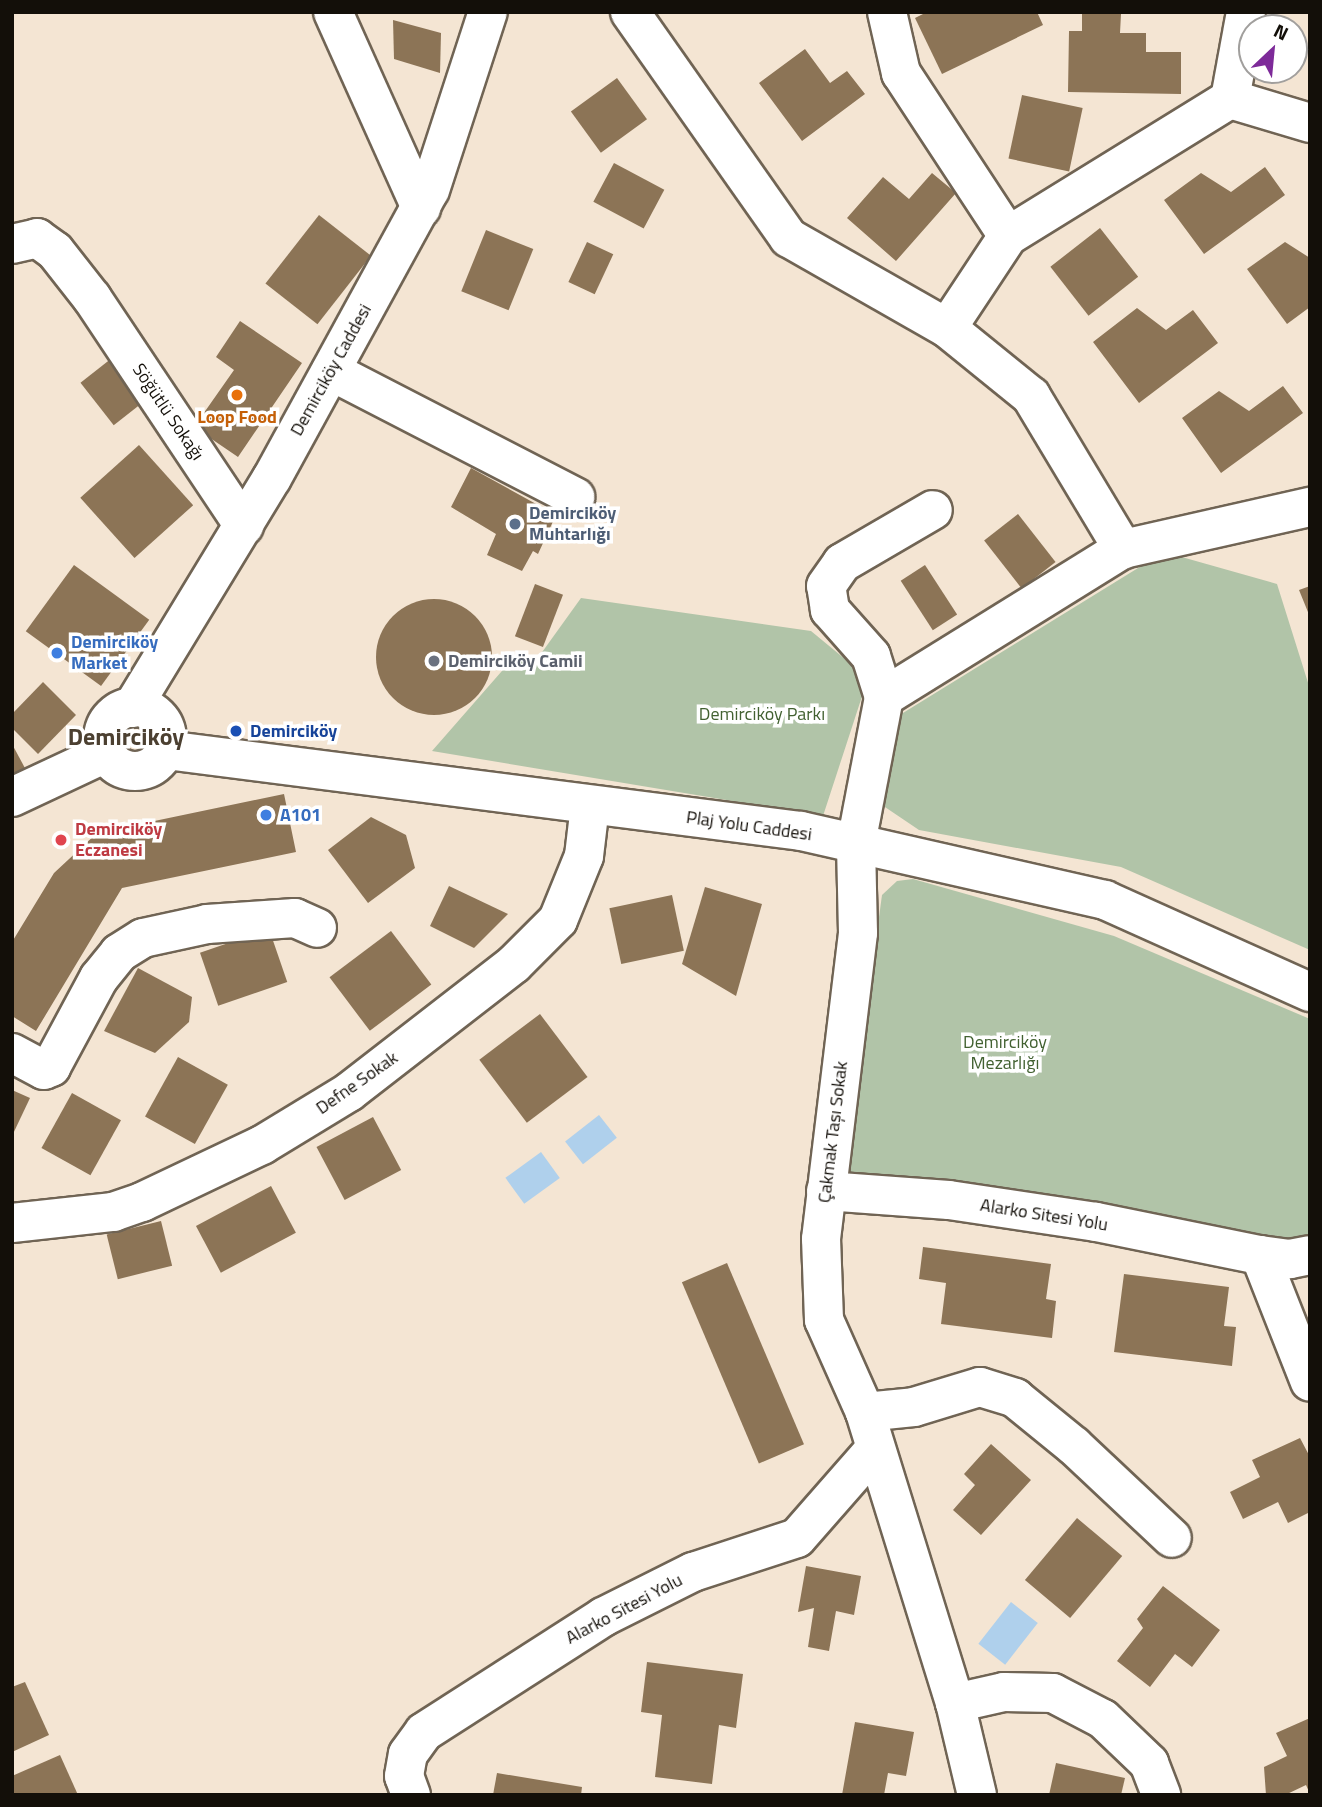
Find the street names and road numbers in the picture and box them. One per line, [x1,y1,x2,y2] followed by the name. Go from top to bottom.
[286,300,376,440] street label: Demirciköy Caddesi
[128,359,208,465] street label: Söğütlü Sokağı
[685,806,813,846] street label: Plaj Yolu Caddesi
[312,1047,402,1119] street label: Defne Sokak
[814,1060,852,1204] street label: Çakmak Taşı Sokak
[979,1194,1109,1236] street label: Alarko Sitesi Yolu
[562,1569,686,1649] street label: Alarko Sitesi Yolu

